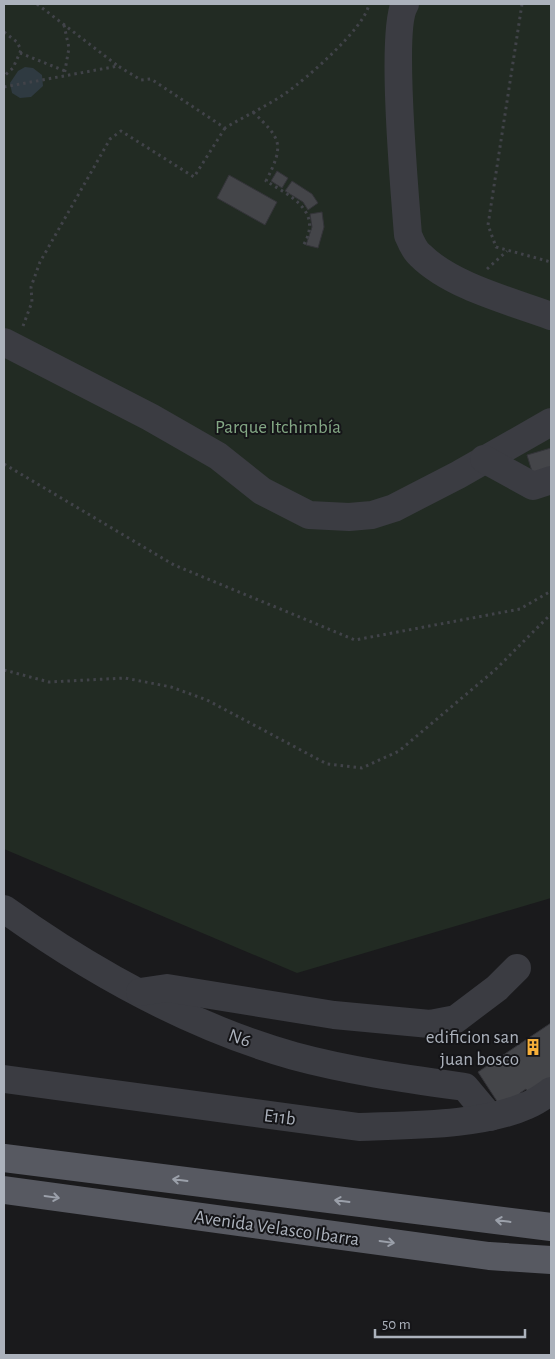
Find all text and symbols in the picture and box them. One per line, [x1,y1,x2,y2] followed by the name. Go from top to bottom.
[215,418,341,437] park label: Parque Itchimbía
[226,1026,253,1051] street label: N6
[426,1028,519,1069] place label: edificion san juan bosco
[523,1037,543,1057] building icon: edificion san juan bosco
[263,1106,297,1129] street label: E11b
[173,1175,189,1185] one-way arrow
[44,1192,60,1202] one-way arrow
[334,1196,350,1206] one-way arrow
[193,1207,361,1250] street label: Avenida Velasco Ibarra
[495,1216,511,1226] one-way arrow
[378,1237,394,1247] one-way arrow
[375,1306,525,1338] scale bar
[382,1317,411,1332] text: 50 m

